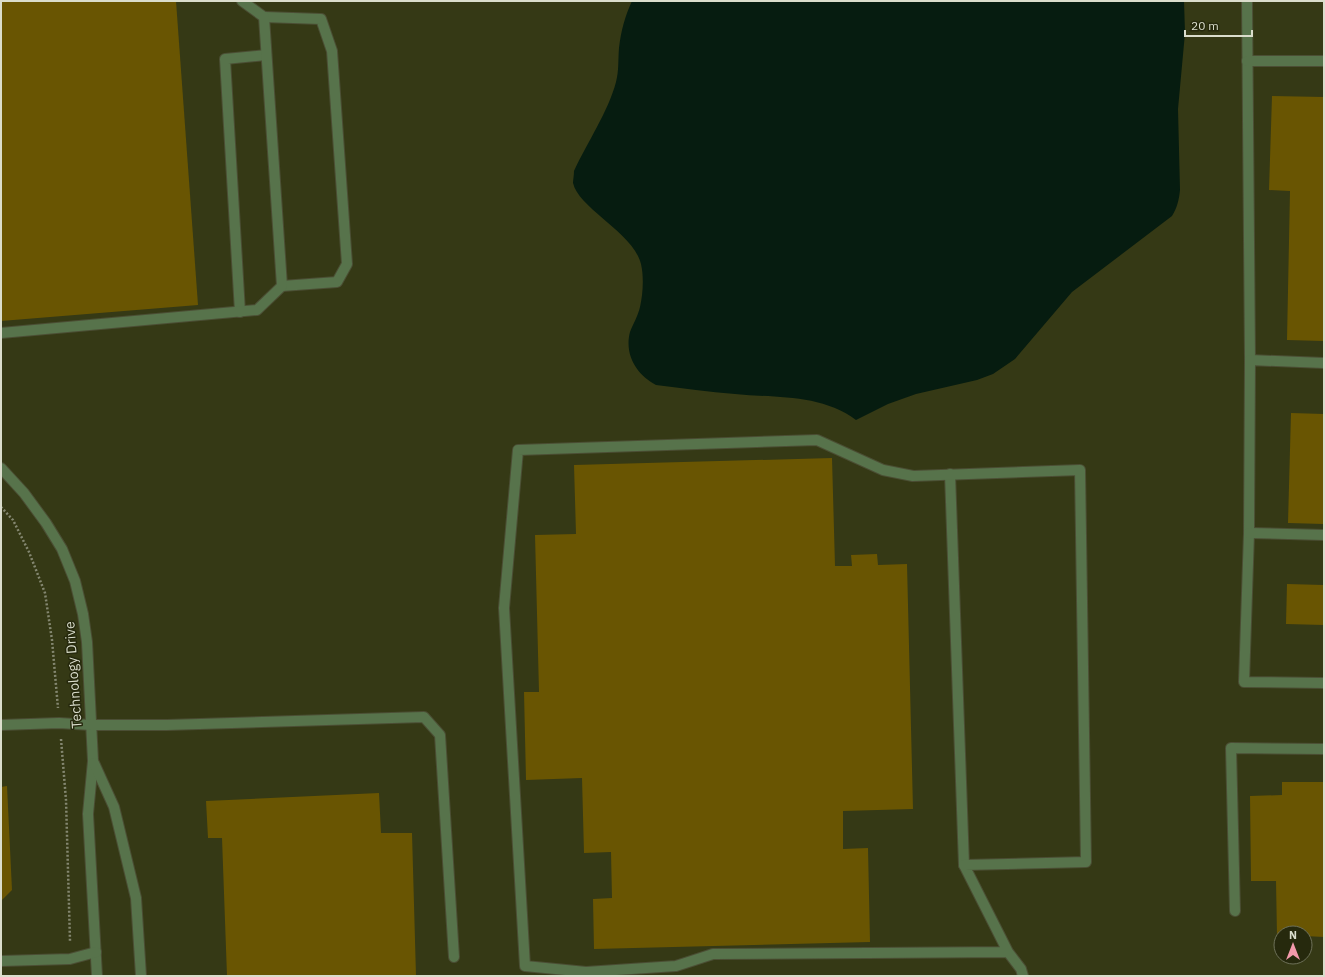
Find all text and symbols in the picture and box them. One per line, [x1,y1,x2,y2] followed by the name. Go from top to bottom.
[1185,12,1252,38] scale bar
[1191,18,1219,33] text: 20 m
[60,620,86,729] street label: Technology Drive
[1273,925,1313,965] north arrow
[1289,928,1297,942] text: N

